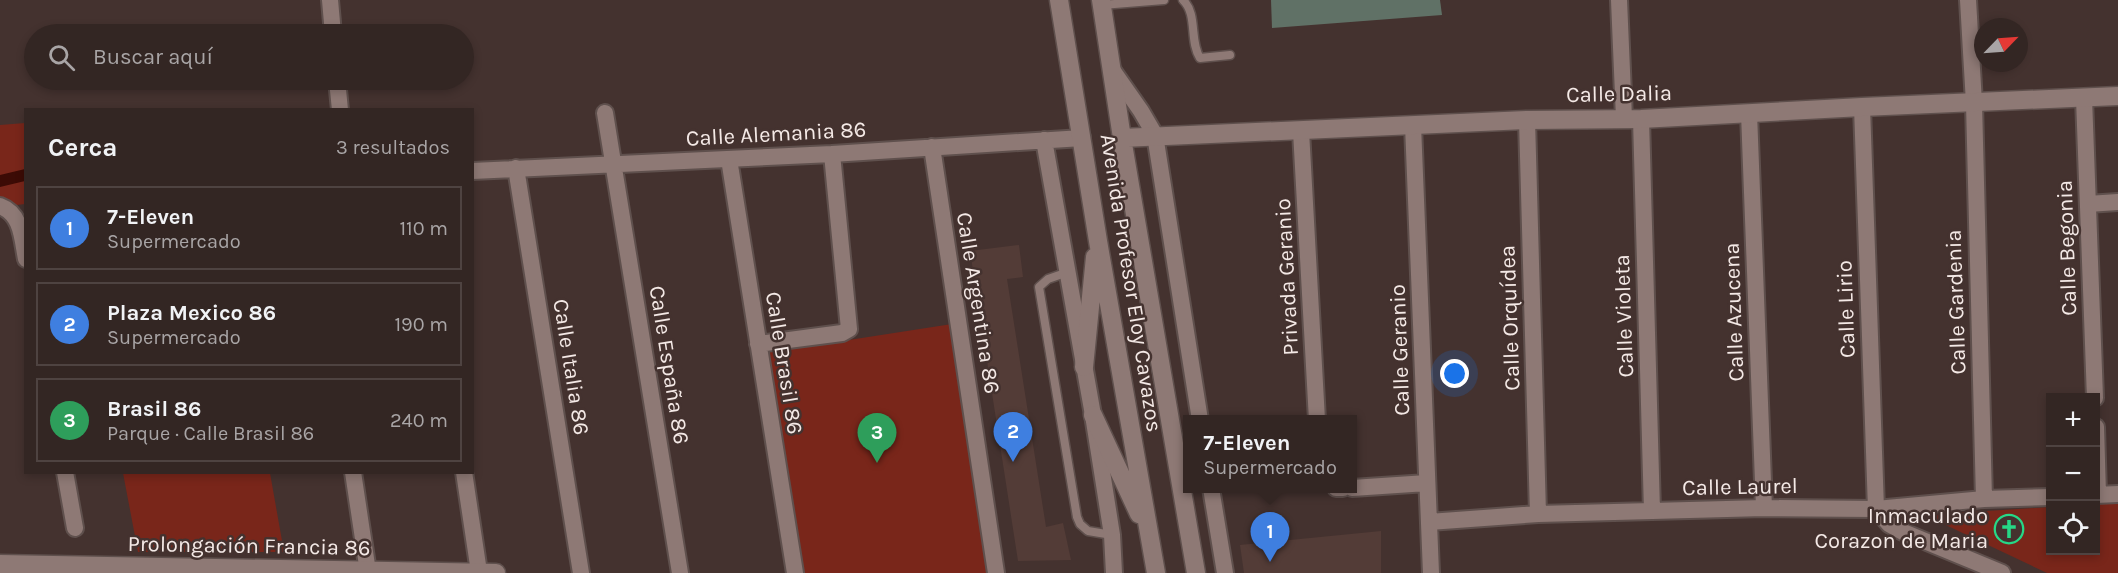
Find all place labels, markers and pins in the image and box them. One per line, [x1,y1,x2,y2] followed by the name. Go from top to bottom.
[994,412,1032,462] pin: 2
[858,414,896,463] pin: 3
[1815,503,1988,554] place label: Inmaculado Corazon de Maria
[1250,512,1290,562] pin: 1
[1993,513,2025,545] church icon: Inmaculado Corazon de Maria

